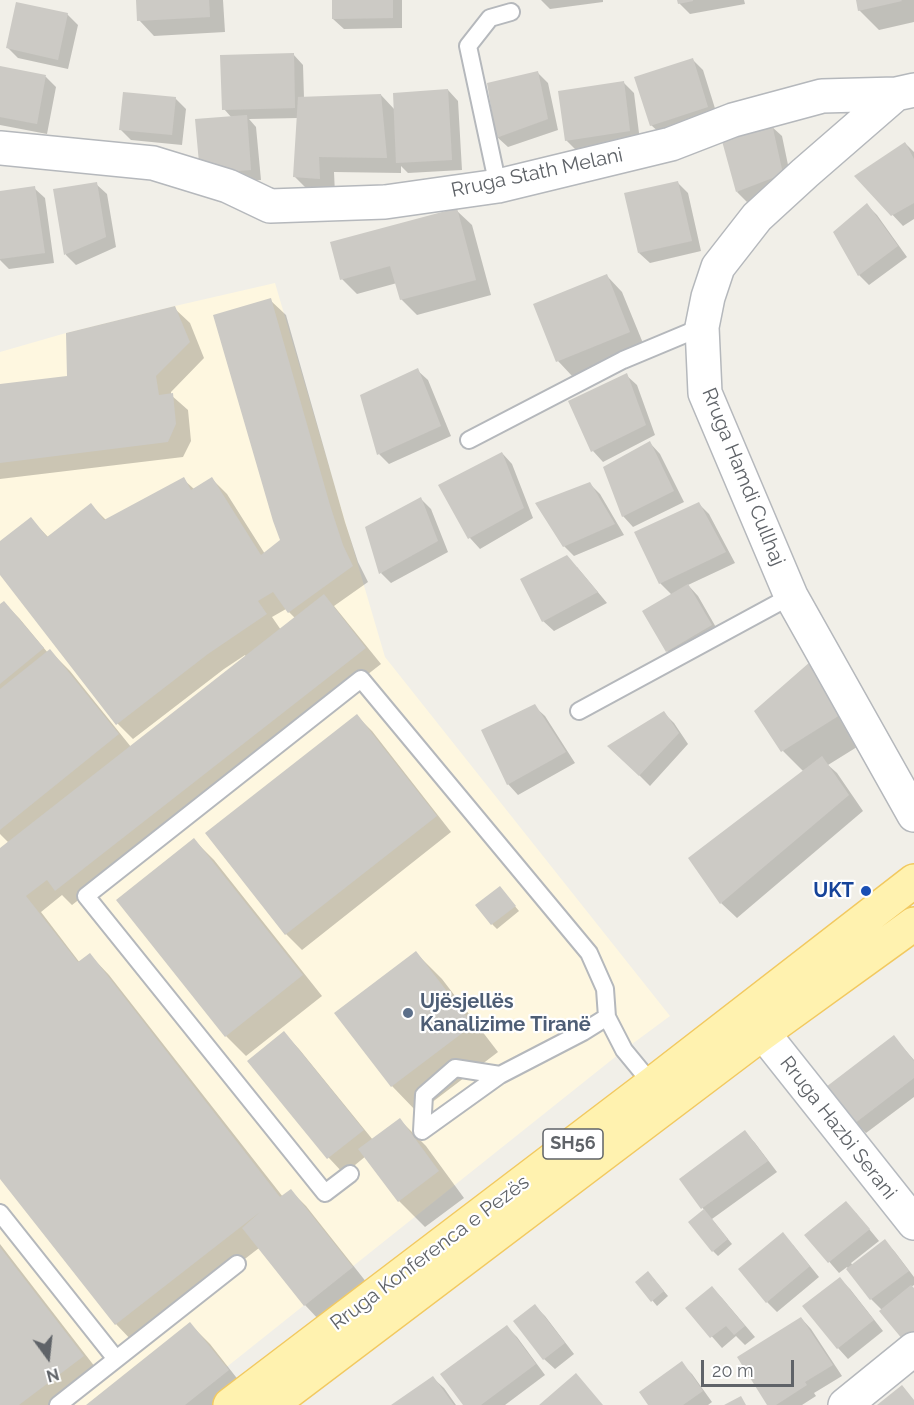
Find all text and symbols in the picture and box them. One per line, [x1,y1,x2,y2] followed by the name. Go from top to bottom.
[449,143,625,203] street label: Rruga Stath Melani
[696,385,790,569] street label: Rruga Hamdi Cullhaj
[813,879,854,903] place label: UKT
[859,884,873,898] marker: UKT
[420,990,591,1037] place label: Ujësjellës Kanalizime Tiranë
[401,1006,415,1020] marker: Ujësjellës Kanalizime Tiranë
[775,1052,901,1204] street label: Rruga Hazbi Serani
[543,1129,603,1159] road number: SH56
[326,1170,534,1336] street label: Rruga Konferenca e Pezës
[18,1327,78,1387] north arrow
[704,1348,797,1386] scale bar
[712,1360,754,1381] text: 20 m
[44,1364,61,1386] text: N

